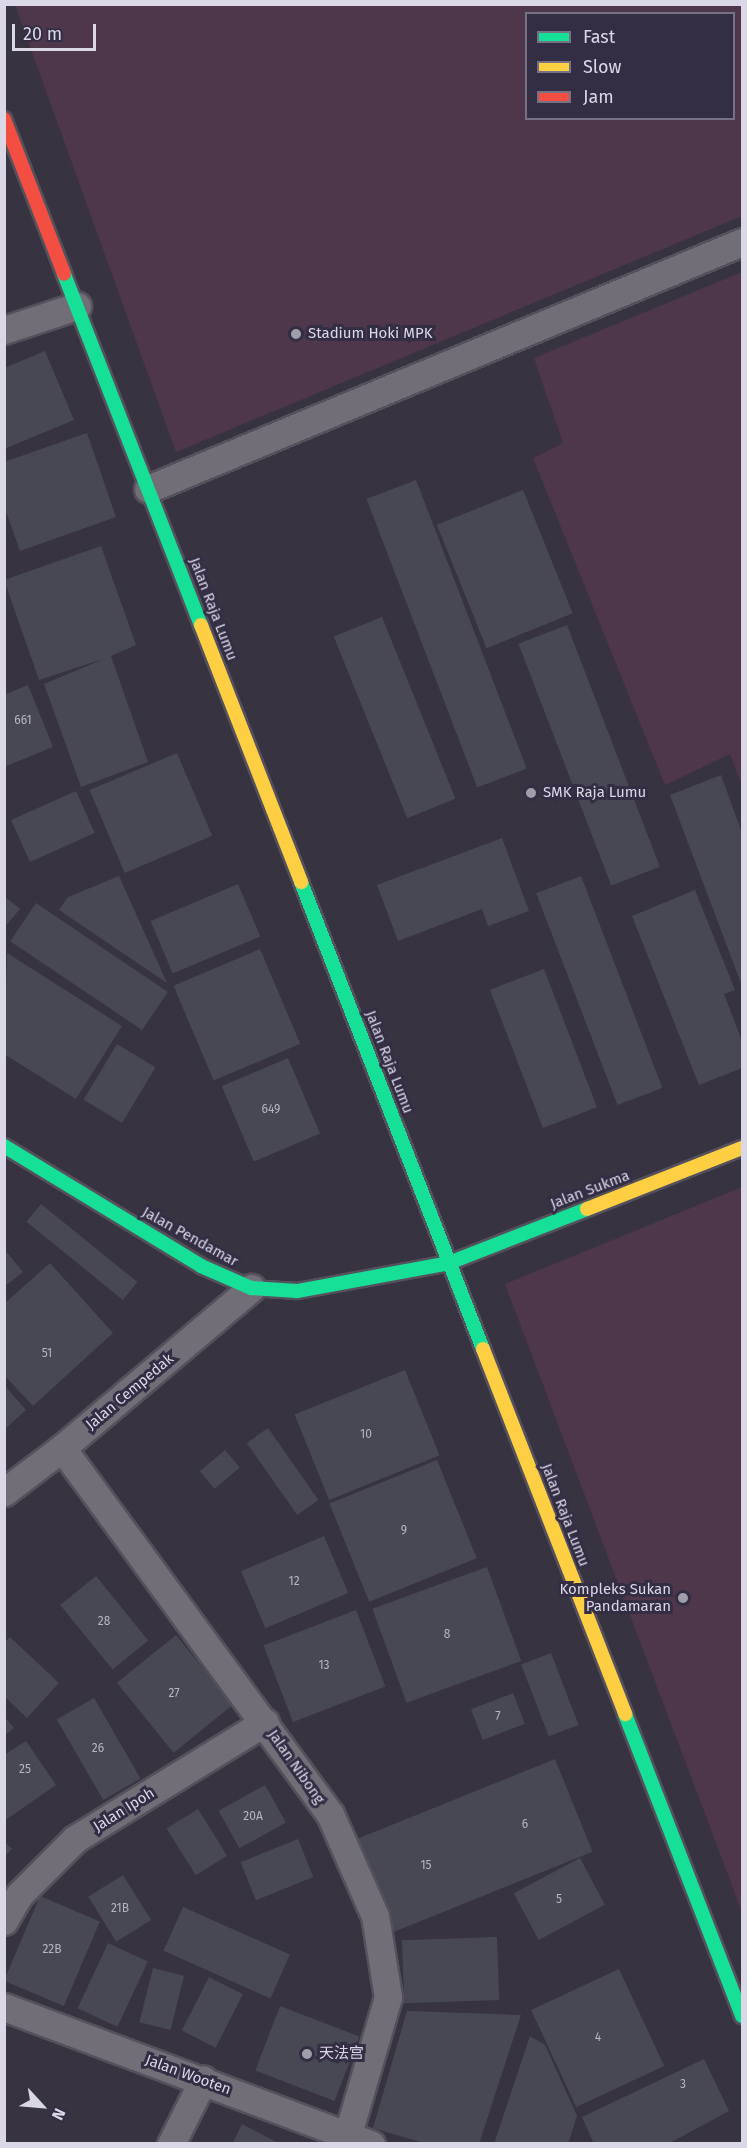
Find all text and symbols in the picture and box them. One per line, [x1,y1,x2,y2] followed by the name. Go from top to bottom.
[15,12,99,50] scale bar
[525,12,735,120] legend
[23,23,62,45] text: 20 m
[583,26,615,48] text: Fast
[583,56,621,78] text: Slow
[583,86,614,108] text: Jam
[308,325,432,343] place label: Stadium Hoki MPK
[289,327,303,341] marker: Stadium Hoki MPK
[185,555,241,663] street label: Jalan Raja Lumu
[14,714,32,728] house number: 661
[543,784,646,802] place label: SMK Raja Lumu
[524,786,538,800] marker: SMK Raja Lumu
[361,1008,417,1116] street label: Jalan Raja Lumu
[262,1103,280,1117] house number: 649
[548,1167,632,1213] street label: Jalan Sukma
[139,1203,241,1271] street label: Jalan Pendamar
[42,1347,52,1361] house number: 51
[83,1350,177,1434] street label: Jalan Cempedak
[360,1428,372,1442] house number: 10
[537,1461,593,1569] street label: Jalan Raja Lumu
[401,1524,407,1538] house number: 9
[288,1575,300,1589] house number: 12
[559,1580,671,1615] place label: Kompleks Sukan Pandamaran
[676,1591,690,1605] marker: Kompleks Sukan Pandamaran
[98,1615,110,1629] house number: 28
[444,1628,450,1642] house number: 8
[318,1659,330,1673] house number: 13
[168,1687,180,1701] house number: 27
[495,1710,501,1724] house number: 7
[264,1726,328,1808] street label: Jalan Nibong
[92,1742,104,1756] house number: 26
[19,1763,31,1777] house number: 25
[90,1784,158,1836] street label: Jalan Ipoh
[243,1810,263,1824] house number: 20A
[522,1818,528,1832] house number: 6
[420,1859,432,1873] house number: 15
[556,1893,562,1907] house number: 5
[111,1902,129,1916] house number: 21B
[42,1943,62,1957] house number: 22B
[595,2031,601,2045] house number: 4
[319,2045,364,2063] place label: 天法宫
[300,2047,314,2061] marker: 天法宫
[143,2051,233,2099] street label: Jalan Wooten
[12,2076,72,2136] north arrow
[680,2078,686,2092] house number: 3
[48,2105,69,2123] text: N

